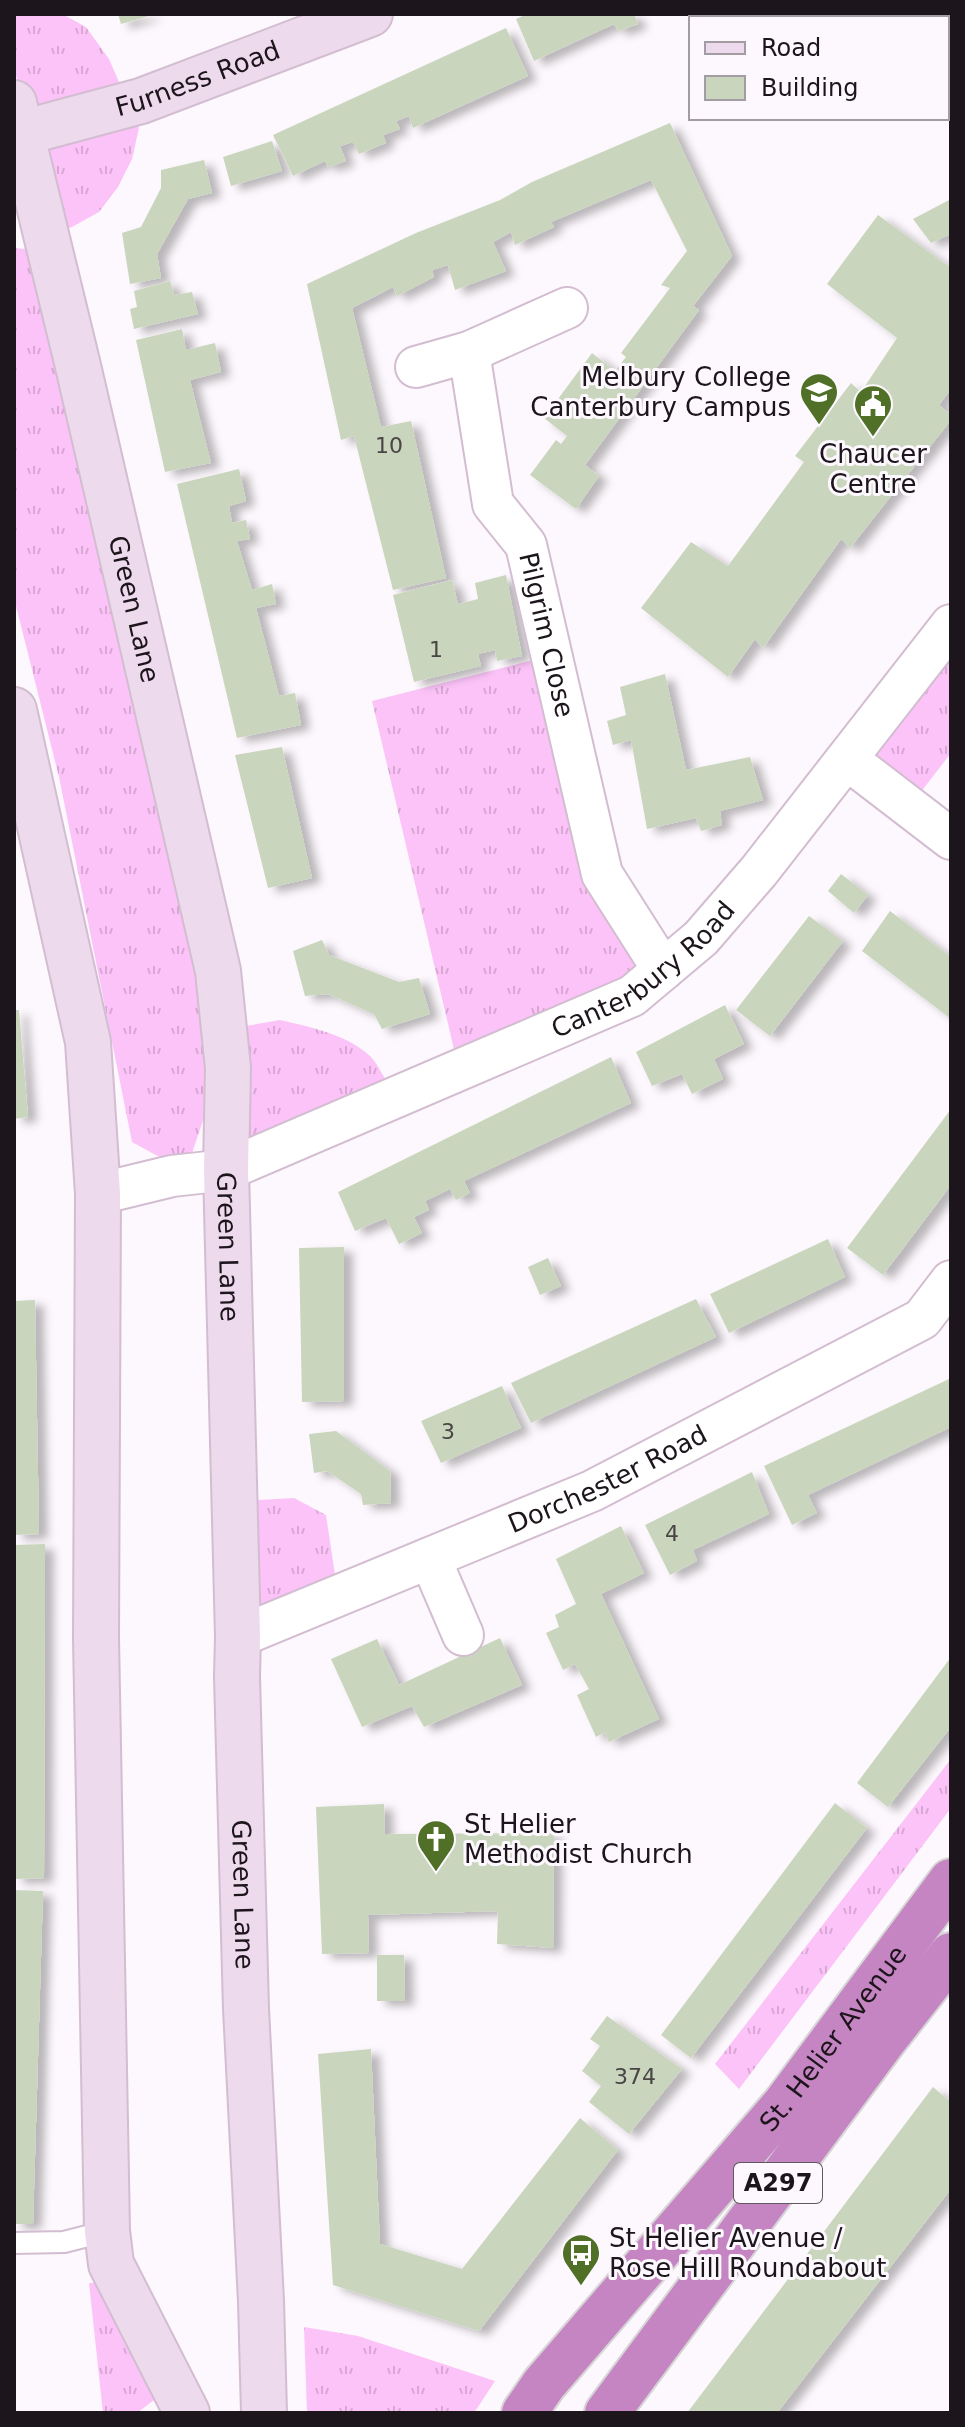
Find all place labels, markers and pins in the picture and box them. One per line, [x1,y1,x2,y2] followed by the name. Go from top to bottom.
[530,362,791,422] place label: Melbury College Canterbury Campus
[798,371,840,426] school or university icon: Melbury College Canterbury Campus
[852,383,894,438] public building icon: Chaucer Centre
[819,439,927,499] place label: Chaucer Centre
[464,1809,693,1869] place label: St Helier Methodist Church
[415,1818,457,1873] church icon: St Helier Methodist Church
[609,2223,886,2283] place label: St Helier Avenue / Rose Hill Roundabout
[560,2232,602,2287] bus stop icon: St Helier Avenue / Rose Hill Roundabout

